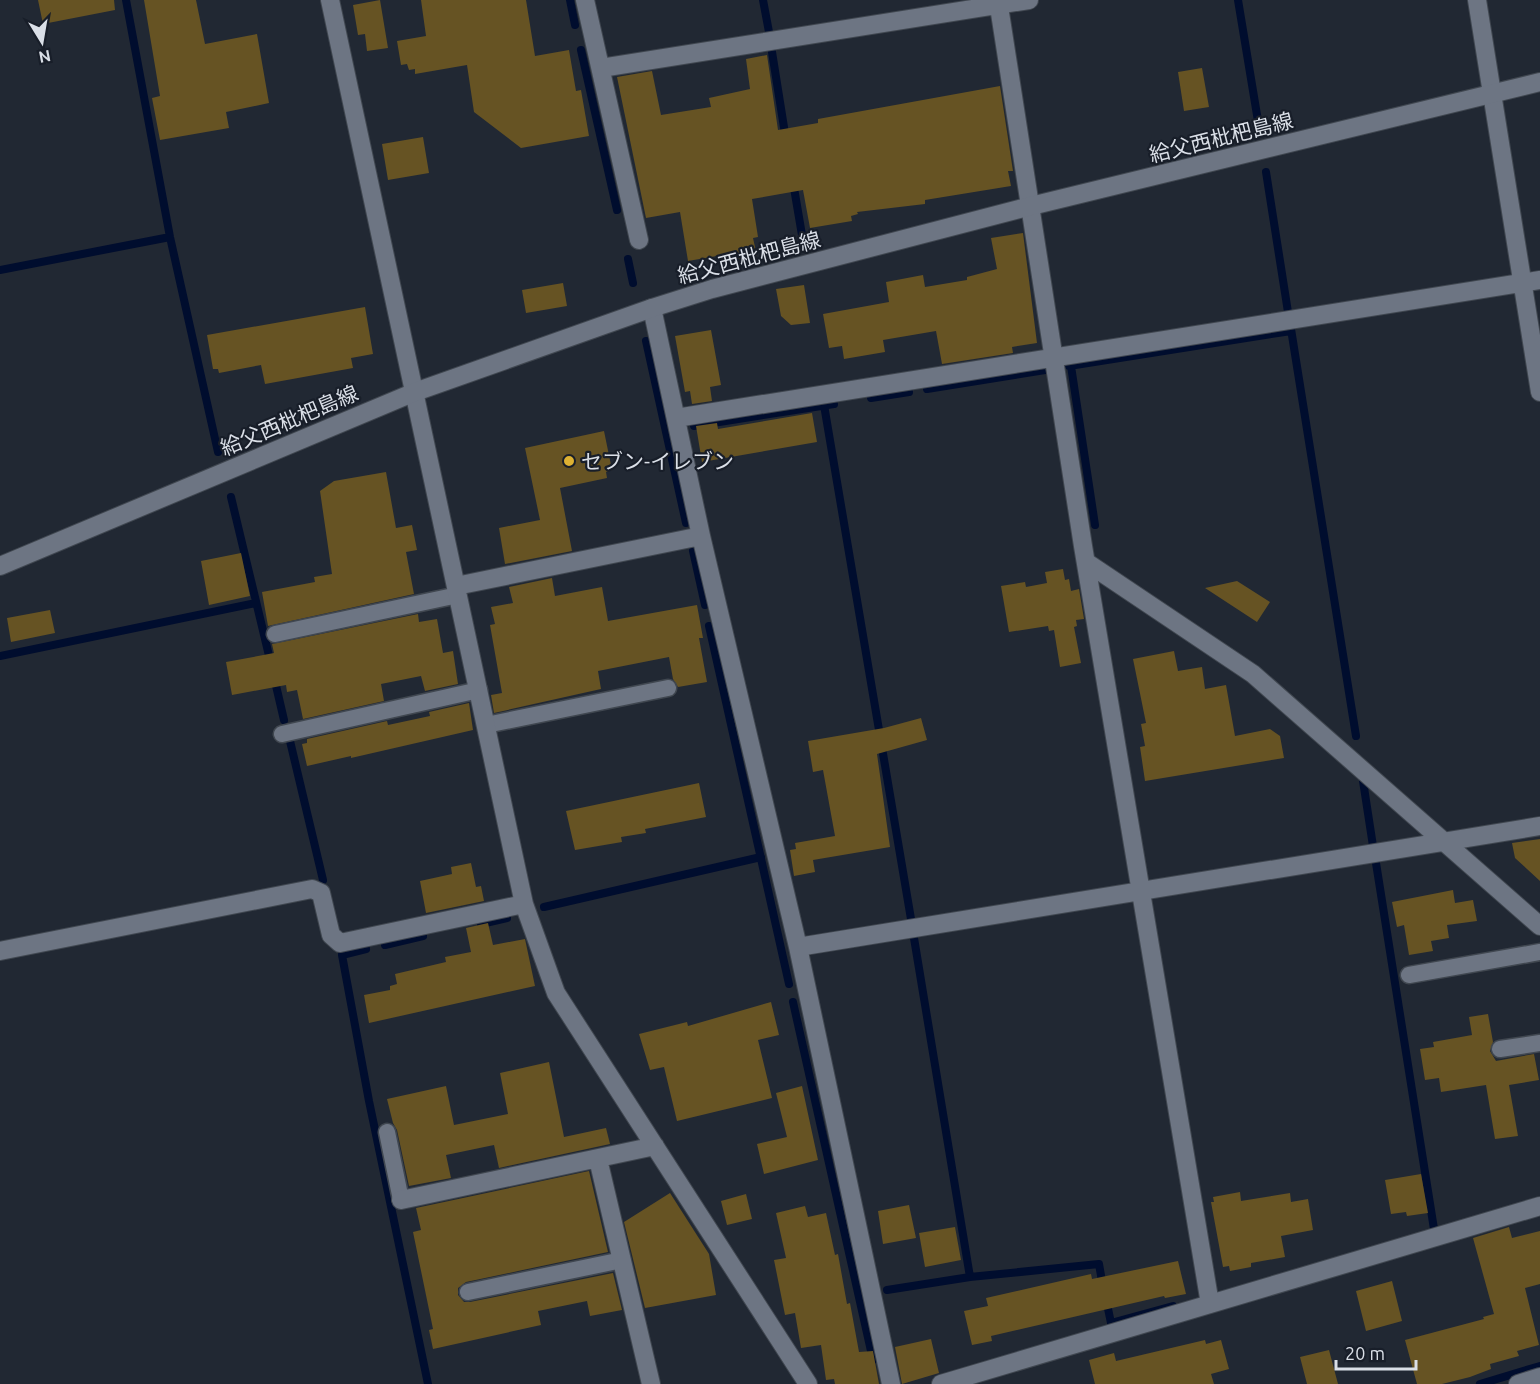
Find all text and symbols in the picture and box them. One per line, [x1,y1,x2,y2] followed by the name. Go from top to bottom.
[12,12,72,72] north arrow
[37,47,52,67] text: N
[1147,108,1295,166] street label: 給父西枇杷島線
[675,226,823,288] street label: 給父西枇杷島線
[217,380,361,460] street label: 給父西枇杷島線
[581,449,734,473] place label: セブン-イレブン
[562,454,576,468] marker: セブン-イレブン
[1336,1333,1416,1371] scale bar
[1345,1343,1385,1363] text: 20 m

